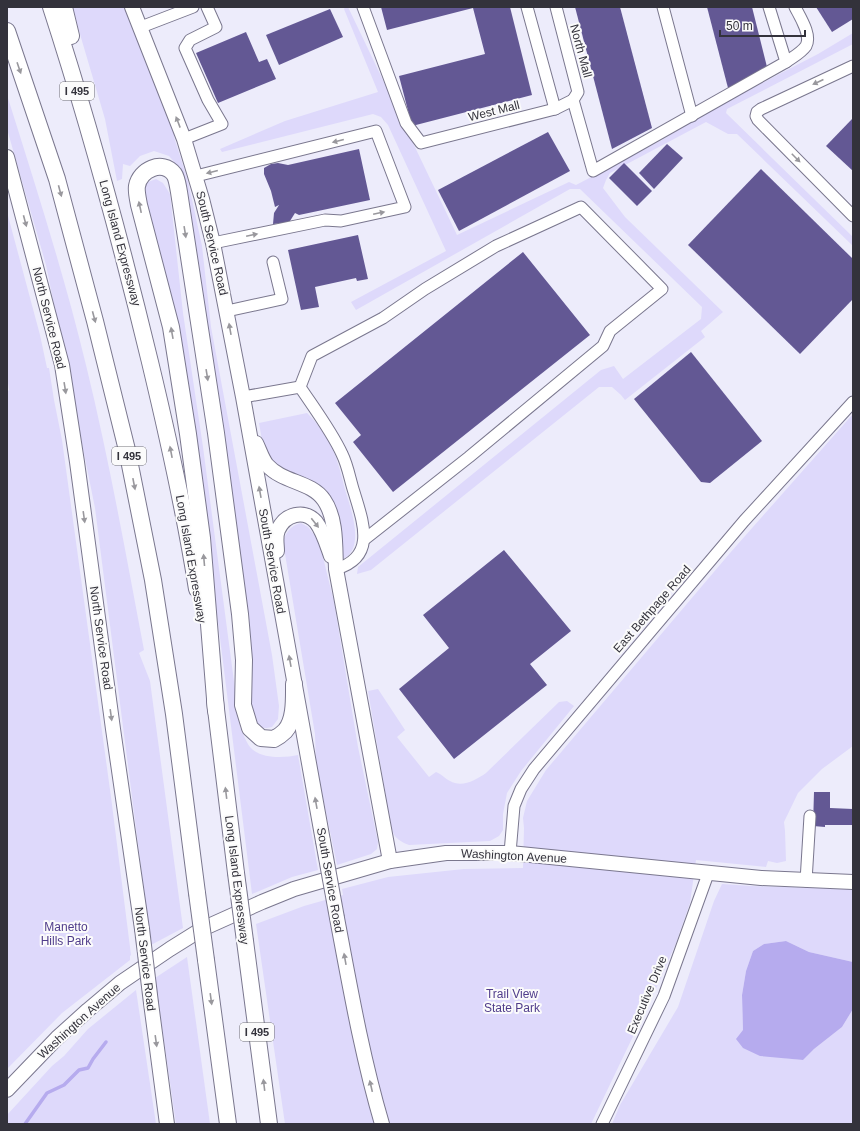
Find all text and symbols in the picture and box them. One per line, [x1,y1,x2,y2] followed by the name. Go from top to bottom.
[720,12,805,38] scale bar
[726,19,753,33] text: 50 m
[567,23,595,79] street label: North Mall
[17,62,23,74] one-way arrow
[812,79,823,85] one-way arrow
[60,82,94,100] road number: I 495
[467,98,521,124] street label: West Mall
[175,116,181,128] one-way arrow
[332,138,344,144] one-way arrow
[791,153,800,163] one-way arrow
[206,170,218,176] one-way arrow
[96,178,144,308] street label: Long Island Expressway
[57,186,63,198] one-way arrow
[193,189,231,297] street label: South Service Road
[136,201,142,213] one-way arrow
[373,209,385,215] one-way arrow
[22,215,28,227] one-way arrow
[182,226,188,238] one-way arrow
[246,232,258,238] one-way arrow
[30,266,68,370] street label: North Service Road
[91,311,97,323] one-way arrow
[227,323,233,335] one-way arrow
[168,327,174,339] one-way arrow
[204,369,210,381] one-way arrow
[62,382,68,394] one-way arrow
[167,445,173,458] one-way arrow
[112,447,146,465] road number: I 495
[131,478,137,490] one-way arrow
[257,485,263,498] one-way arrow
[173,494,209,624] street label: Long Island Expressway
[256,507,288,615] street label: South Service Road
[81,511,87,523] one-way arrow
[311,518,319,529] one-way arrow
[201,554,207,566] one-way arrow
[610,563,694,655] street label: East Bethpage Road
[87,585,115,691] street label: North Service Road
[287,655,293,667] one-way arrow
[108,709,114,721] one-way arrow
[223,787,229,799] one-way arrow
[313,796,319,809] one-way arrow
[222,815,252,945] street label: Long Island Expressway
[314,826,346,934] street label: South Service Road
[461,846,568,866] street label: Washington Avenue
[132,906,158,1012] street label: North Service Road
[41,920,92,948] park label: Manetto Hills Park
[341,953,347,965] one-way arrow
[624,954,670,1036] street label: Executive Drive
[35,980,123,1062] street label: Washington Avenue
[484,987,541,1015] park label: Trail View State Park
[208,993,214,1005] one-way arrow
[240,1023,274,1041] road number: I 495
[153,1035,159,1047] one-way arrow
[261,1079,267,1091] one-way arrow
[368,1080,374,1093] one-way arrow

